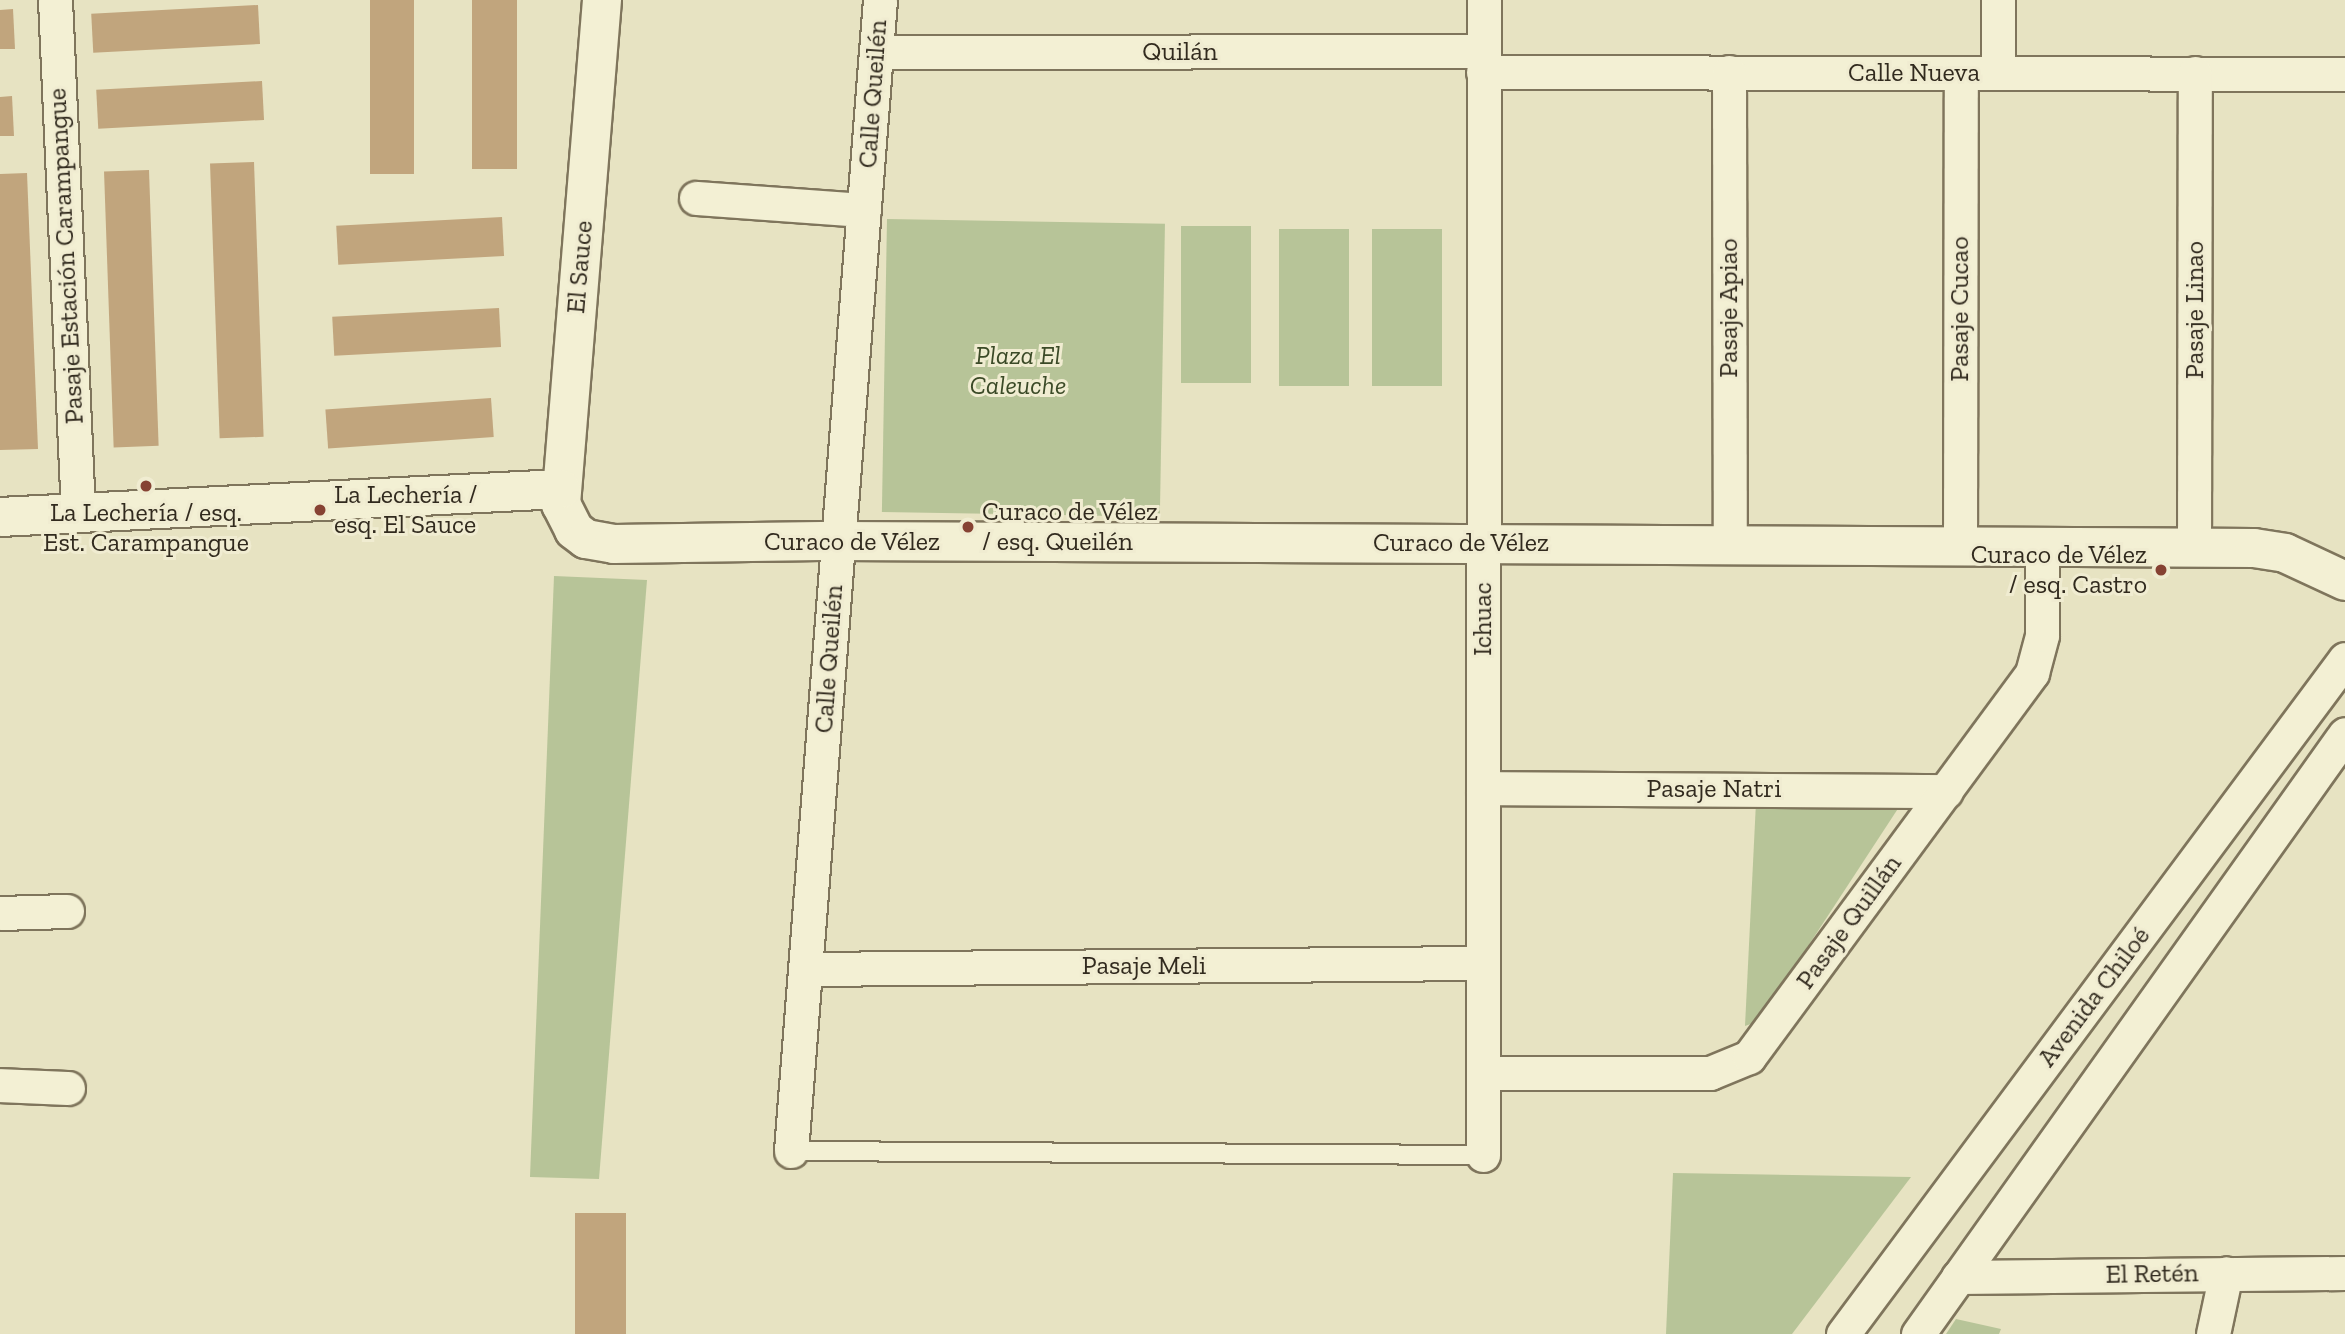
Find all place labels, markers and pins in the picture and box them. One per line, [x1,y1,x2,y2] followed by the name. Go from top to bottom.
[138,478,154,494] marker: La Lechería / esq. Est. Carampangue
[334,479,477,540] place label: La Lechería / esq. El Sauce
[982,496,1159,558] place label: Curaco de Vélez / esq. Queilén
[43,497,249,558] place label: La Lechería / esq. Est. Carampangue
[312,502,328,518] marker: La Lechería / esq. El Sauce
[960,519,976,535] marker: Curaco de Vélez / esq. Queilén
[1970,539,2147,600] place label: Curaco de Vélez / esq. Castro
[2153,562,2169,578] marker: Curaco de Vélez / esq. Castro

